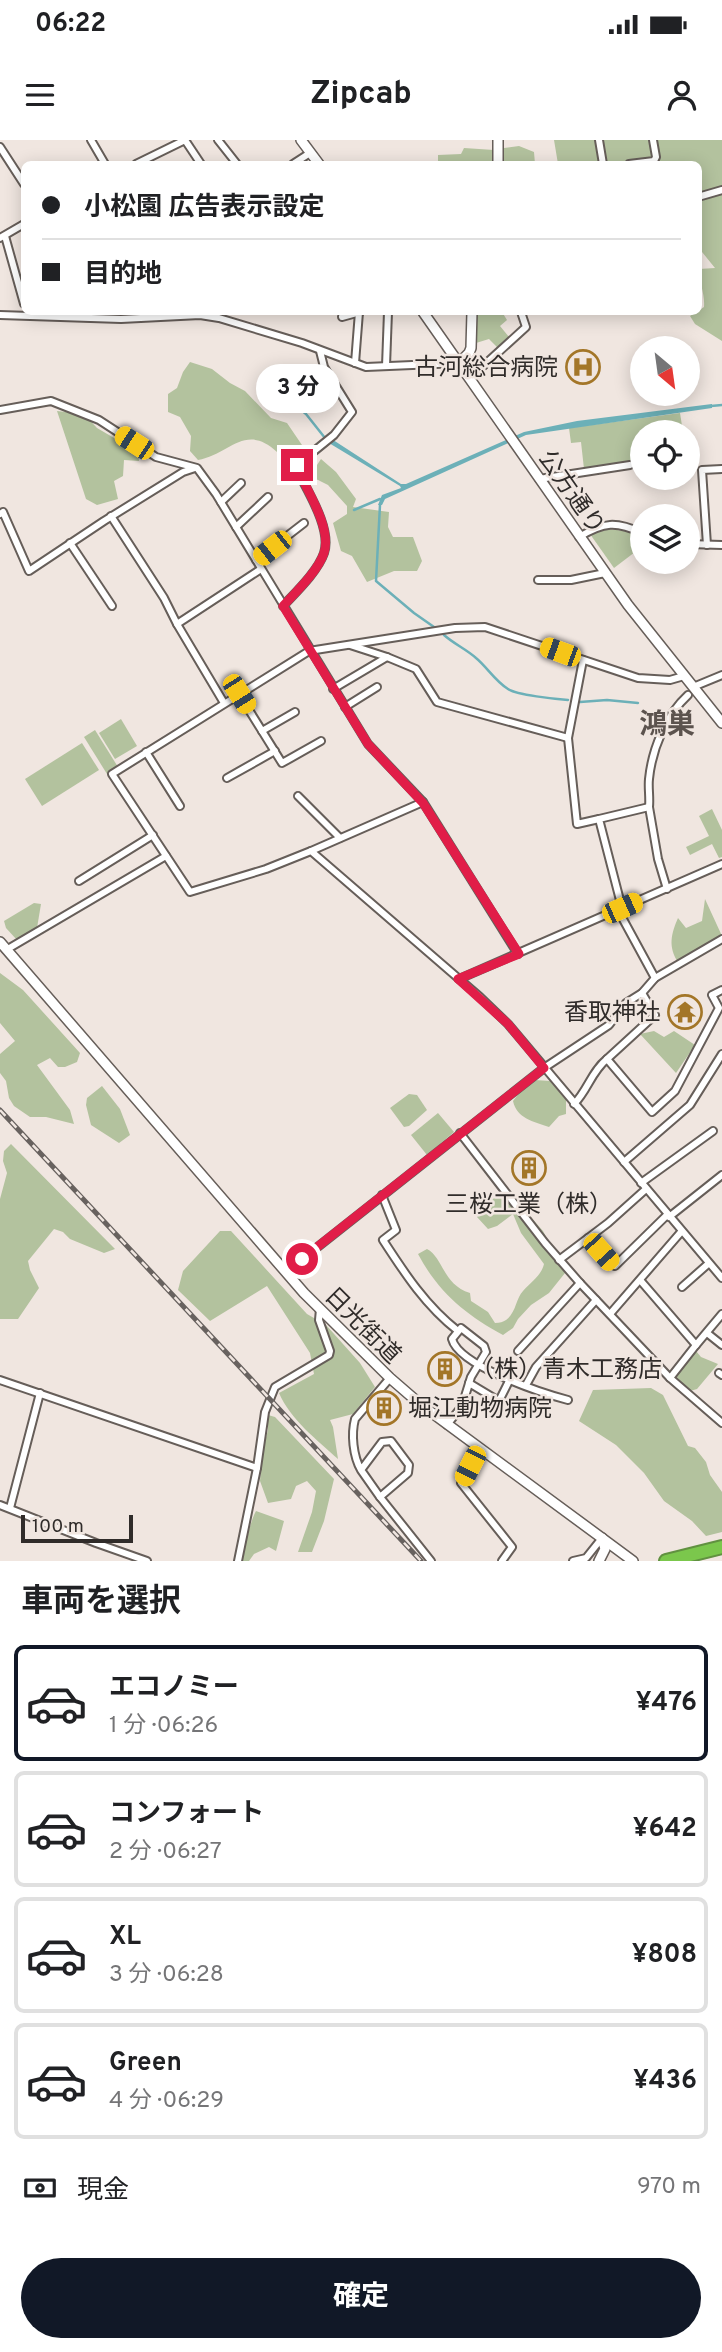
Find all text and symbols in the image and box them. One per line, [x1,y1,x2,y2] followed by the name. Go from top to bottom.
[35,8,106,41] text: 06:22
[310,75,412,115] text: Zipcab
[21,76,59,114] icon: menu
[663,76,701,114] icon: person
[84,192,325,225] text: 小松園 広告表示設定
[84,259,162,292] text: 目的地
[630,336,700,406] north arrow
[630,336,700,574] map controls
[564,348,602,386] hospital icon: 古河総合病院
[414,354,558,384] place label: 古河総合病院
[255,364,339,412] callout: 3 分
[277,374,319,403] text: 3 分
[630,420,700,490] button: locate
[111,423,158,463] car
[531,445,610,541] street label: 公方通り
[281,449,313,481] route end
[630,504,700,574] button: layers
[249,527,296,569] car
[537,635,584,669] car
[219,671,260,717] car
[639,708,695,744] district label: 鴻巣
[599,890,646,926] car
[666,993,704,1031] temple icon: 香取神社
[564,999,660,1029] place label: 香取神社
[510,1149,548,1187] building icon: 三桜工業（株）
[445,1191,613,1221] place label: 三桜工業（株）
[580,1229,623,1275] car
[286,1243,318,1275] route start
[317,1282,406,1371] street label: 日光街道
[426,1350,464,1388] building icon: （株）青木工務店
[470,1356,662,1386] place label: （株）青木工務店
[365,1389,403,1427] building icon: 堀江動物病院
[408,1395,552,1425] place label: 堀江動物病院
[452,1443,489,1489] car
[21,1512,133,1544] scale bar
[32,1515,84,1539] text: 100 m
[21,1583,181,1623] text: 車両を選択
[25,1672,88,1735] icon: car
[109,1672,239,1705] text: エコノミー
[636,1687,697,1720] text: ¥476
[109,1712,218,1741] text: 1 分 · 06:26
[25,1798,88,1861] icon: car
[109,1798,264,1831] text: コンフォート
[633,1813,697,1846] text: ¥642
[109,1838,222,1867] text: 2 分 · 06:27
[109,1921,141,1954] text: XL
[25,1924,88,1987] icon: car
[632,1939,697,1972] text: ¥808
[109,1961,224,1990] text: 3 分 · 06:28
[109,2047,182,2080] text: Green
[25,2050,88,2113] icon: car
[633,2065,697,2098] text: ¥436
[109,2087,224,2116] text: 4 分 · 06:29
[21,2169,59,2207] icon: cash
[637,2173,701,2202] text: 970 m
[77,2175,129,2208] text: 現金
[21,2258,701,2338] button: 確定

